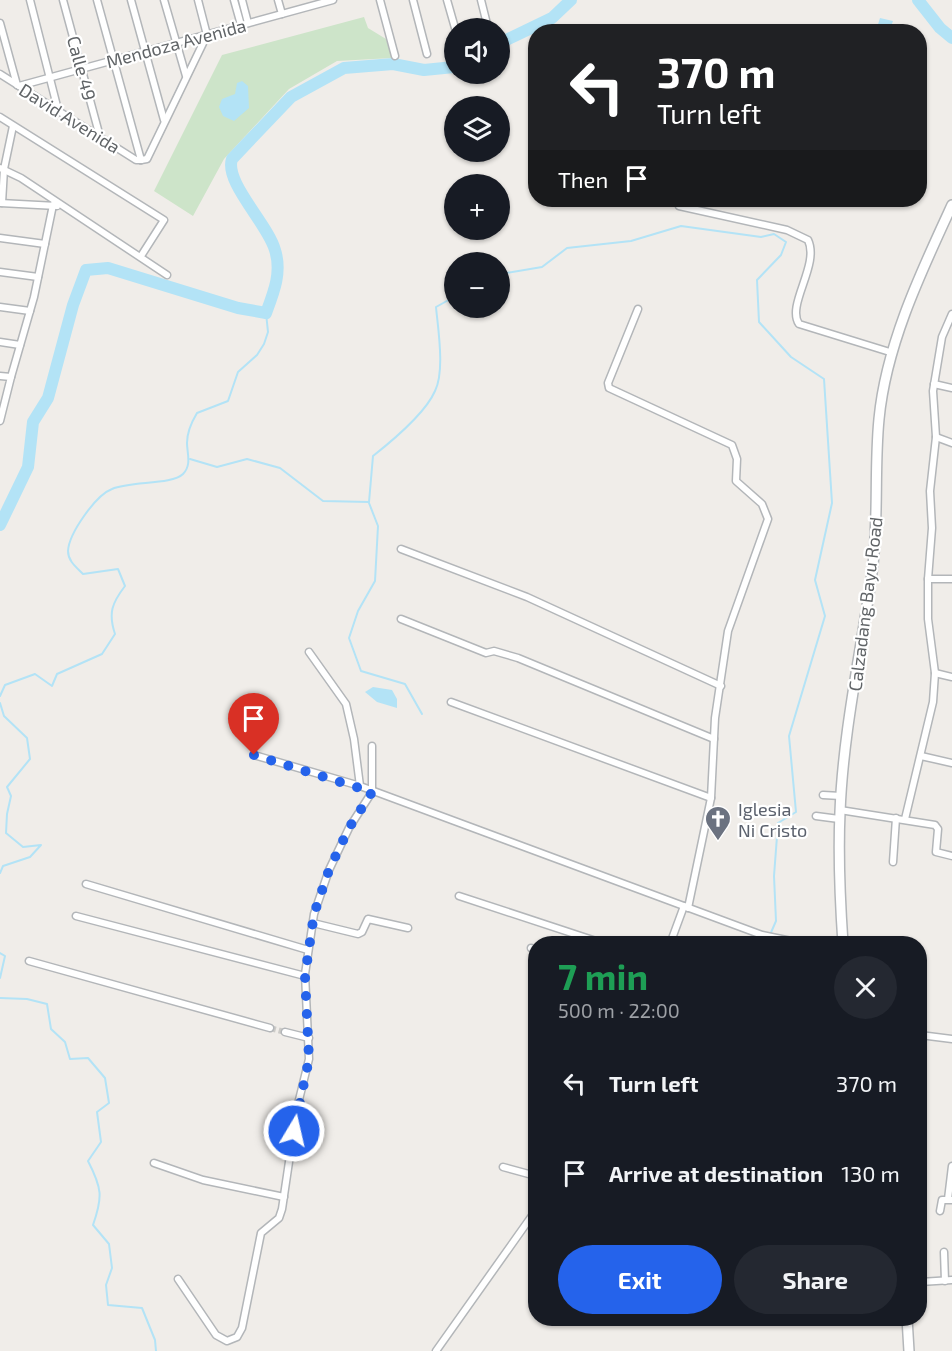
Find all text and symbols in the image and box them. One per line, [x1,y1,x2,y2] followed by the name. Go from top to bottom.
[104,14,248,72] street label: Mendoza Avenida
[444,18,510,318] map controls
[444,18,510,84] button: sound
[63,33,101,103] street label: Calle 49
[657,46,776,96] text: 370 m
[558,48,636,126] icon: left
[15,78,125,158] street label: David Avenida
[444,96,510,162] button: layers
[657,97,761,129] text: Turn left
[620,162,653,195] icon: arrive
[558,166,608,192] text: Then
[444,174,510,240] button: +
[444,252,510,318] button: −
[843,516,887,692] street label: Calzadang Bayu Road
[228,693,279,755] pin
[237,702,270,735] icon: arrive
[738,798,807,841] place label: Iglesia Ni Cristo
[703,804,733,842] church icon: Iglesia Ni Cristo
[558,954,648,997] text: 7 min
[834,956,897,1019] button: close
[558,998,680,1022] text: 500 m · 22:00
[558,1067,591,1100] icon: left
[609,1070,698,1096] text: Turn left
[836,1070,897,1096] text: 370 m
[262,1099,326,1163] position arrow
[558,1157,591,1190] icon: arrive
[609,1160,823,1186] text: Arrive at destination
[841,1160,900,1186] text: 130 m
[558,1245,722,1314] button: Exit
[734,1245,897,1314] button: Share

